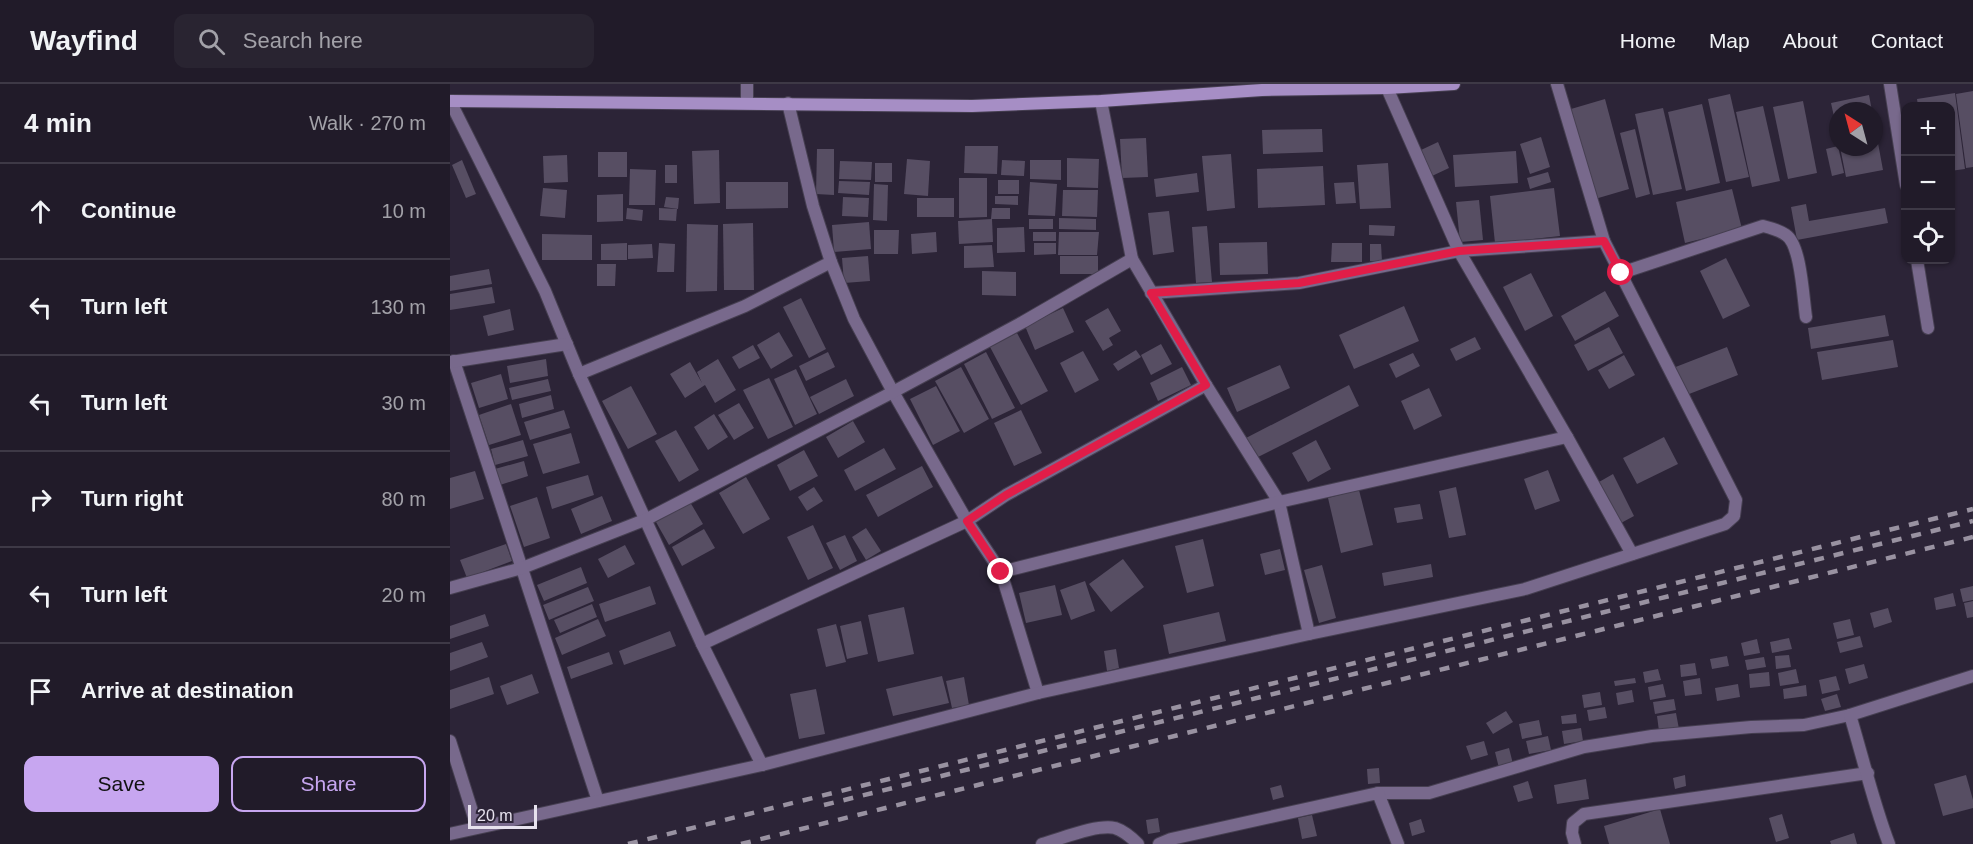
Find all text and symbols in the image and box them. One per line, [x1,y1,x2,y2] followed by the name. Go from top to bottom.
[174,14,594,68] search box
[30,25,138,56] text: Wayfind
[195,25,228,58] icon: search
[243,28,363,53] text: Search here
[1620,29,1676,52] text: Home
[1709,29,1750,52] text: Map
[1783,29,1838,52] text: About
[1871,29,1943,52] text: Contact
[1829,102,1883,156] north arrow
[1901,102,1955,264] map controls
[1901,102,1955,156] button: +
[24,108,92,138] text: 4 min
[309,112,426,134] text: Walk · 270 m
[1901,156,1955,210] button: −
[24,195,57,228] icon: ahead
[81,198,176,223] text: Continue
[382,200,426,222] text: 10 m
[1901,210,1955,264] button: locate
[1607,259,1633,285] route start
[24,291,57,324] icon: left
[81,294,167,319] text: Turn left
[370,296,426,318] text: 130 m
[24,387,57,420] icon: left
[81,390,167,415] text: Turn left
[382,392,426,414] text: 30 m
[24,483,57,516] icon: right
[81,486,183,511] text: Turn right
[382,488,426,510] text: 80 m
[987,558,1013,584] route end
[24,579,57,612] icon: left
[81,582,167,607] text: Turn left
[382,584,426,606] text: 20 m
[24,675,57,708] icon: arrive
[81,678,294,703] text: Arrive at destination
[24,756,219,812] button: Save
[231,756,426,812] button: Share
[468,802,537,830] scale bar
[477,807,513,824] text: 20 m

